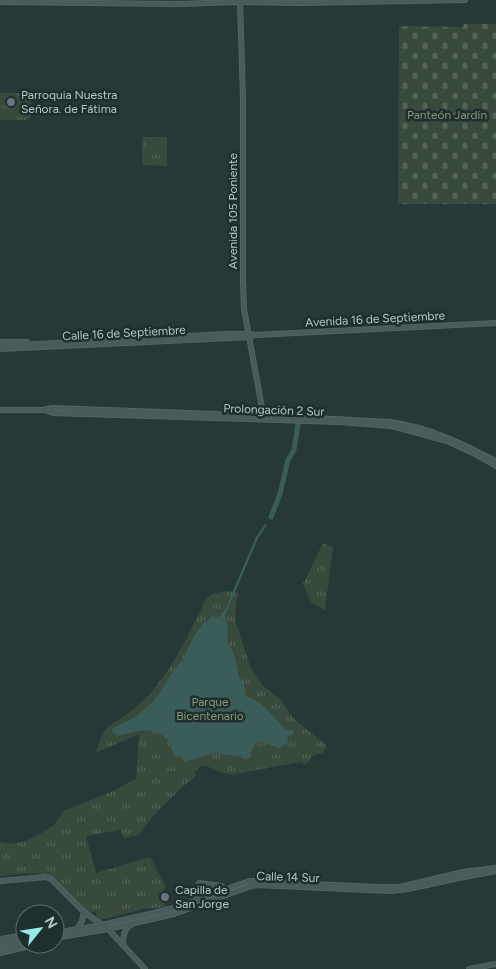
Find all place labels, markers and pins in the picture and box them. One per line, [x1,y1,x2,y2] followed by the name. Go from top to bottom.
[21,88,117,116] place label: Parroquia Nuestra Señora. de Fátima
[5,96,17,108] marker: Parroquia Nuestra Señora. de Fátima
[175,883,229,911] place label: Capilla de San Jorge
[159,891,171,903] marker: Capilla de San Jorge

